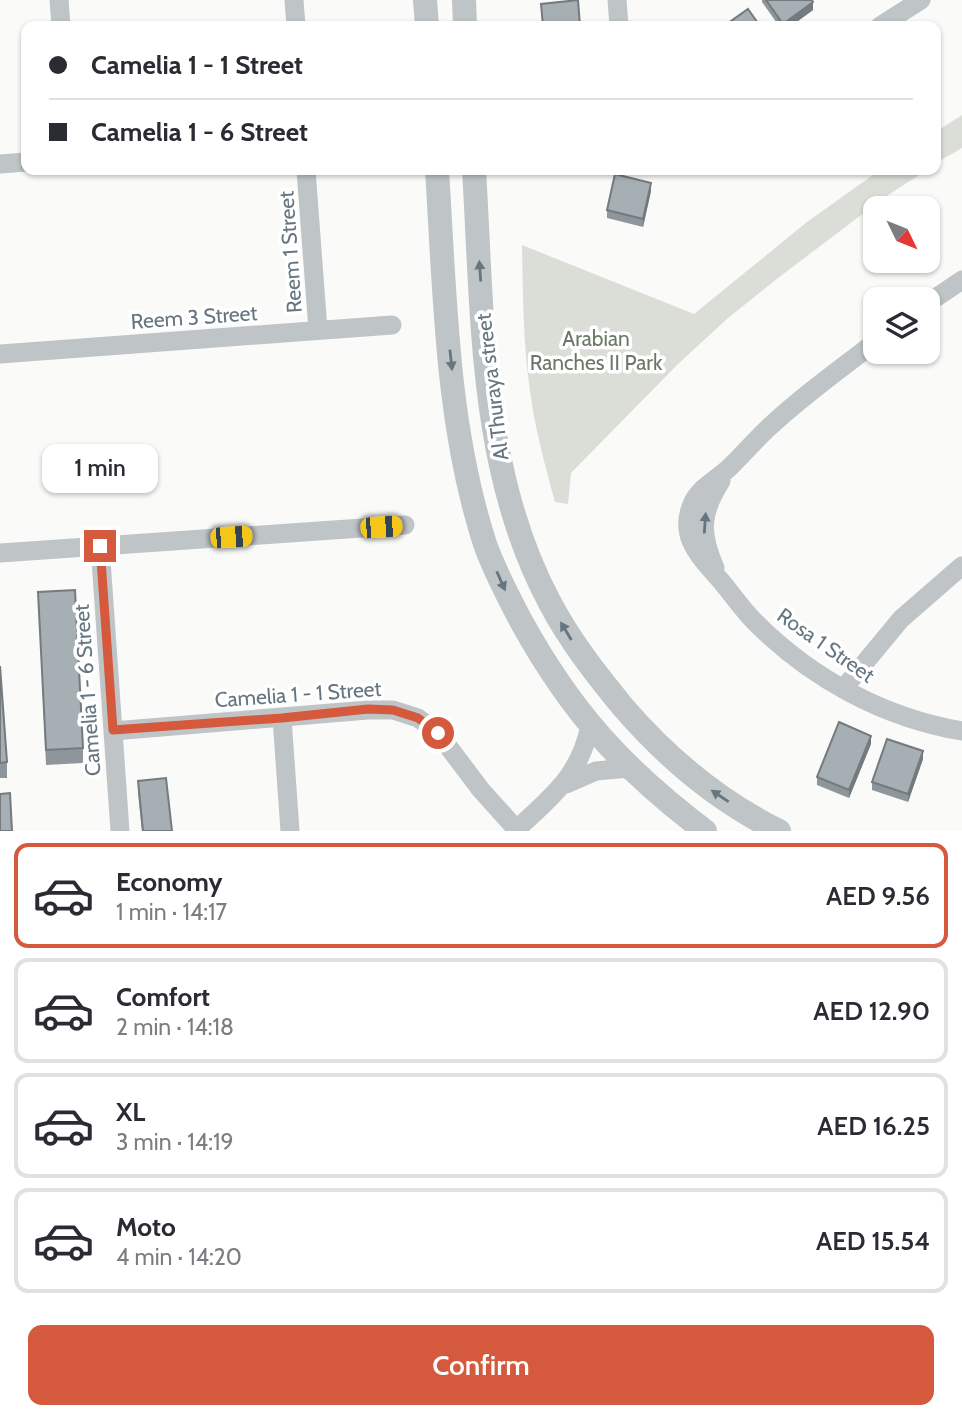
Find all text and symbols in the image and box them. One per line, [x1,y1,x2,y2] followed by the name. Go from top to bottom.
[91,49,303,81] text: Camelia 1 - 1 Street
[91,116,308,148] text: Camelia 1 - 6 Street
[273,190,307,314] street label: Reem 1 Street
[863,196,940,273] north arrow
[863,196,940,364] map controls
[475,260,486,282] one-way arrow
[863,287,940,364] button: layers
[130,300,258,334] street label: Reem 3 Street
[471,312,513,462] street label: Al Thuraya street
[530,326,663,375] park label: Arabian Ranches II Park
[446,349,457,371] one-way arrow
[42,444,158,494] callout: 1 min
[74,454,126,482] text: 1 min
[700,512,711,534] one-way arrow
[360,515,403,539] car
[210,525,253,549] car
[84,530,116,562] route end
[496,570,507,591] one-way arrow
[773,602,879,688] street label: Rosa 1 Street
[69,603,105,777] street label: Camelia 1 - 6 Street
[560,621,573,640] one-way arrow
[214,676,382,712] street label: Camelia 1 - 1 Street
[422,717,454,749] route start
[711,790,730,803] one-way arrow
[32,864,95,927] icon: car
[116,866,222,898] text: Economy
[826,880,930,912] text: AED 9.56
[116,898,227,926] text: 1 min · 14:17
[32,979,95,1042] icon: car
[116,981,210,1013] text: Comfort
[813,995,930,1027] text: AED 12.90
[116,1013,234,1041] text: 2 min · 14:18
[32,1094,95,1157] icon: car
[116,1096,145,1128] text: XL
[817,1110,930,1142] text: AED 16.25
[116,1128,233,1156] text: 3 min · 14:19
[32,1209,95,1272] icon: car
[116,1211,176,1243] text: Moto
[816,1225,930,1257] text: AED 15.54
[116,1243,242,1271] text: 4 min · 14:20
[28,1325,934,1405] button: Confirm

